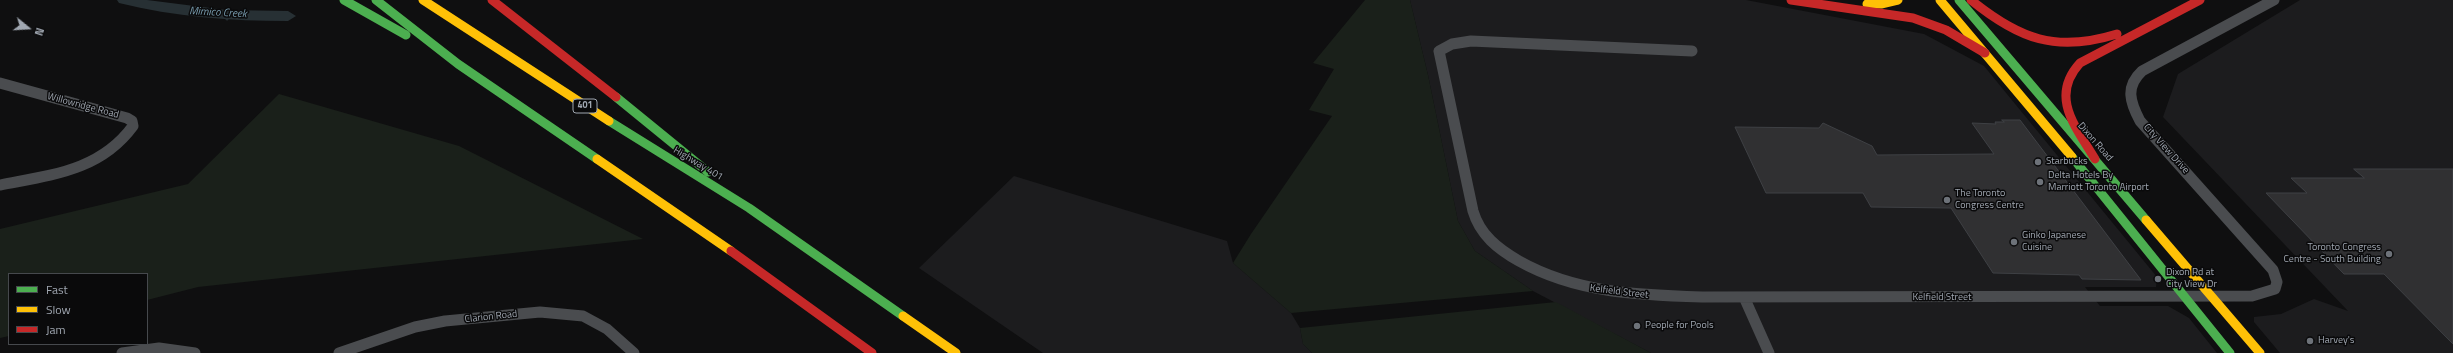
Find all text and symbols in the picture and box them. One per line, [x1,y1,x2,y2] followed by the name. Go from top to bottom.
[189,5,247,21] water label: Mimico Creek
[8,8,48,48] north arrow
[31,26,48,38] text: N
[46,91,120,121] street label: Willowridge Road
[573,99,597,113] road number: 401
[2075,120,2115,164] street label: Dixon Road
[2141,122,2191,176] street label: City View Drive
[671,144,725,184] street label: Highway 401
[2046,156,2088,168] place label: Starbucks
[2033,157,2043,167] marker: Starbucks
[2048,170,2149,194] place label: Delta Hotels By Marriott Toronto Airport
[2035,177,2045,187] marker: Delta Hotels By Marriott Toronto Airport
[1955,188,2024,212] place label: The Toronto Congress Centre
[1942,195,1952,205] marker: The Toronto Congress Centre
[2022,230,2086,254] place label: Ginko Japanese Cuisine
[2009,237,2019,247] marker: Ginko Japanese Cuisine
[2284,242,2381,266] place label: Toronto Congress Centre - South Building
[2384,249,2394,259] marker: Toronto Congress Centre - South Building
[2166,267,2217,290] place label: Dixon Rd at City View Dr
[8,273,148,345] legend
[2153,274,2163,284] marker: Dixon Rd at City View Dr
[46,280,68,299] text: Fast
[1589,282,1649,302] street label: Kelfield Street
[1912,292,1972,304] street label: Kelfield Street
[46,300,71,319] text: Slow
[464,308,518,326] street label: Clarion Road
[46,320,66,339] text: Jam
[1645,320,1714,332] place label: People for Pools
[1632,321,1642,331] marker: People for Pools
[2318,335,2354,347] place label: Harvey's
[2305,336,2315,346] marker: Harvey's

